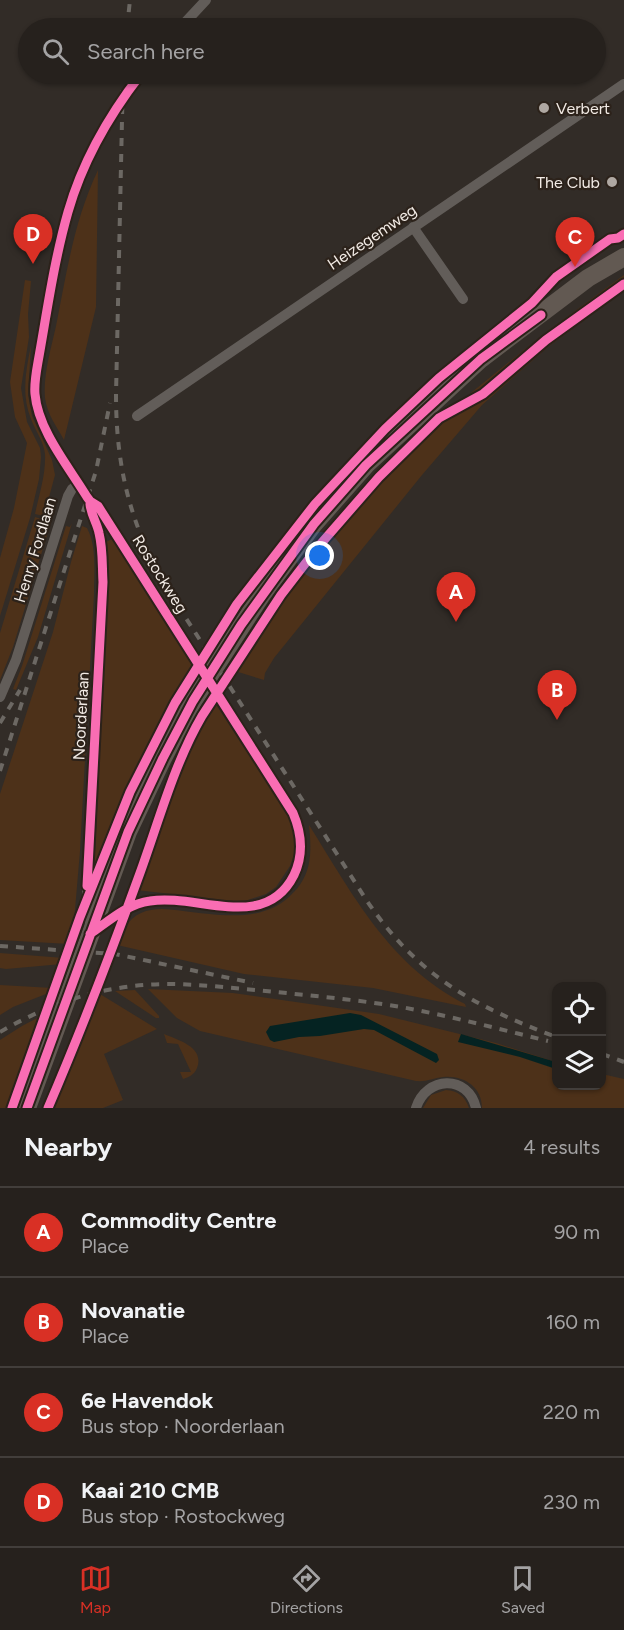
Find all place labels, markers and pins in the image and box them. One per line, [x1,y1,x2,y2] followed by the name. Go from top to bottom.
[556,99,610,118] place label: Verbert
[537,101,551,115] marker: Verbert
[536,173,600,192] place label: The Club
[605,175,619,189] marker: The Club
[14,214,52,264] pin: D
[556,218,594,267] pin: C
[436,572,476,622] pin: A
[538,670,576,720] pin: B

